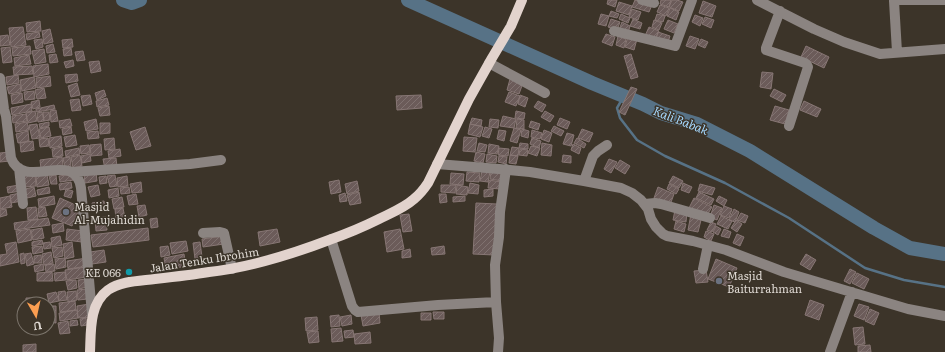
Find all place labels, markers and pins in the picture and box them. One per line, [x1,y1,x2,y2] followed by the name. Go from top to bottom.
[74,198,145,227] place label: Masjid Al-Mujahidin
[61,207,71,217] marker: Masjid Al-Mujahidin
[85,264,121,280] place label: KE 066
[124,267,134,277] marker: KE 066
[727,267,802,296] place label: Masjid Baiturrahman
[714,276,724,286] marker: Masjid Baiturrahman

